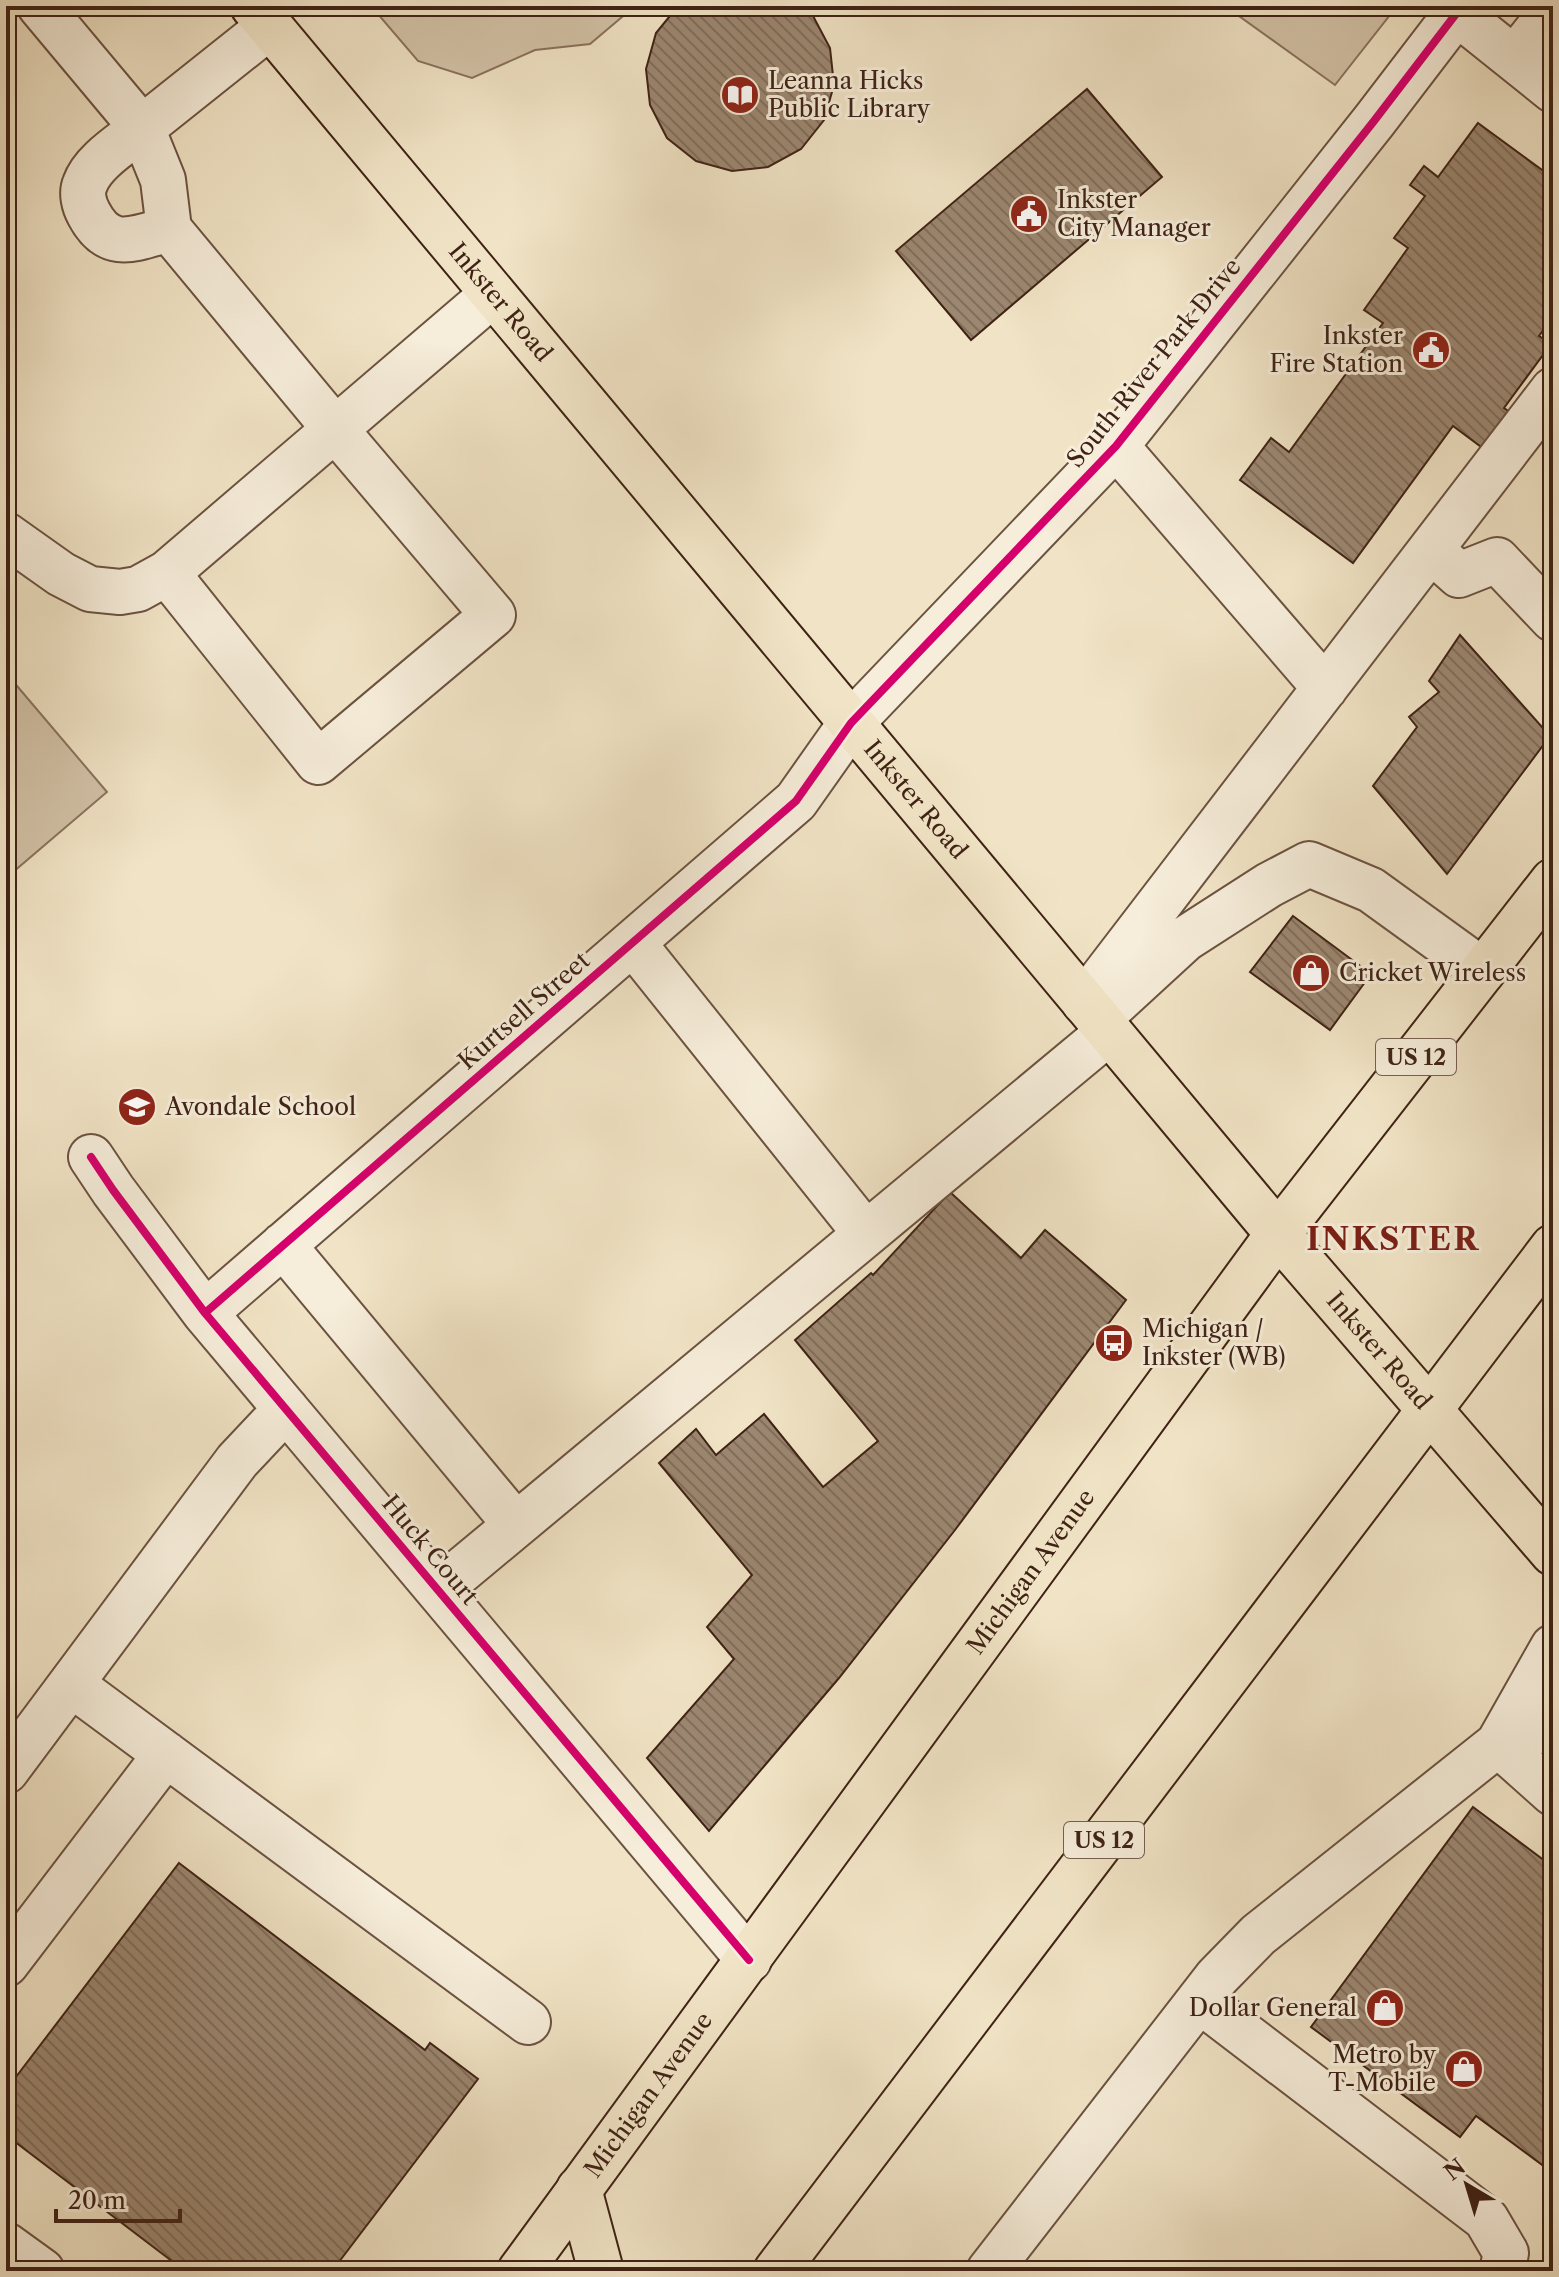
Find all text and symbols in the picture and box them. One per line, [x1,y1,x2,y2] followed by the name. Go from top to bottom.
[768,66,931,123] place label: Leanna Hicks Public Library
[719,74,761,116] library icon: Leanna Hicks Public Library
[1057,185,1211,242] place label: Inkster City Manager
[1008,193,1050,235] public building icon: Inkster City Manager
[443,237,559,367] street label: Inkster Road
[1060,252,1247,473] street label: South River Park Drive
[1269,321,1403,378] place label: Inkster Fire Station
[1410,329,1452,371] public building icon: Inkster Fire Station
[858,734,974,865] street label: Inkster Road
[452,945,596,1076] street label: Kurtsell Street
[1290,952,1332,994] shop icon: Cricket Wireless
[1339,958,1526,987] place label: Cricket Wireless
[1376,1039,1456,1075] road number: US 12
[116,1086,158,1128] school or university icon: Avondale School
[164,1092,356,1121] place label: Avondale School
[1306,1219,1480,1258] district label: INKSTER
[1321,1286,1438,1416] street label: Inkster Road
[1142,1314,1285,1371] place label: Michigan / Inkster (WB)
[1093,1322,1135,1364] bus stop icon: Michigan / Inkster (WB)
[961,1483,1101,1660] street label: Michigan Avenue
[376,1489,485,1611] street label: Huck Court
[1064,1822,1144,1858] road number: US 12
[1364,1987,1406,2029] shop icon: Dollar General
[1189,1993,1357,2022] place label: Dollar General
[578,2006,718,2183] street label: Michigan Avenue
[1328,2040,1437,2097] place label: Metro by T-Mobile
[1443,2048,1485,2090] shop icon: Metro by T-Mobile
[1427,2145,1507,2225] north arrow
[1439,2153,1471,2186] text: N
[56,2173,180,2223] scale bar
[68,2186,126,2215] text: 20 m

